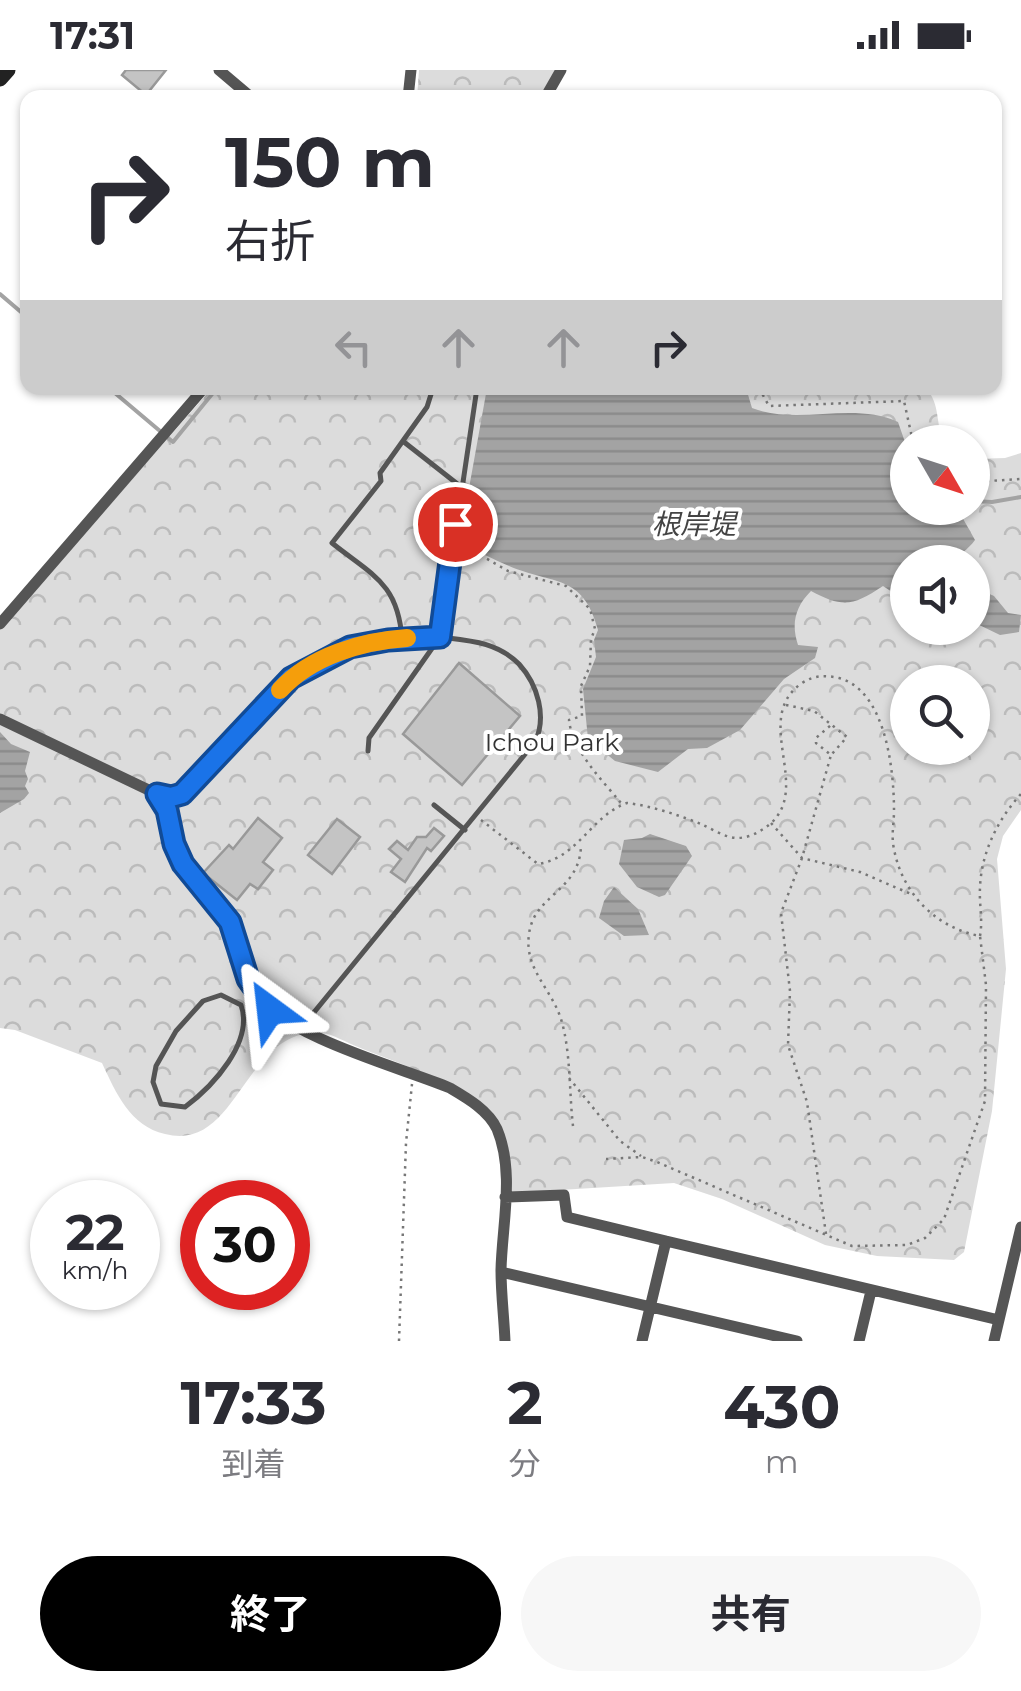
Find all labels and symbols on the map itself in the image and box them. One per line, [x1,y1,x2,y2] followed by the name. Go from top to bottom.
[890,425,990,525] north arrow
[413,482,498,567] pin
[652,507,739,541] water label: 根岸堤
[485,727,619,757] park label: Ichou Park
[218,958,322,1062] position arrow
[180,1180,310,1310] speed limit sign: 30

